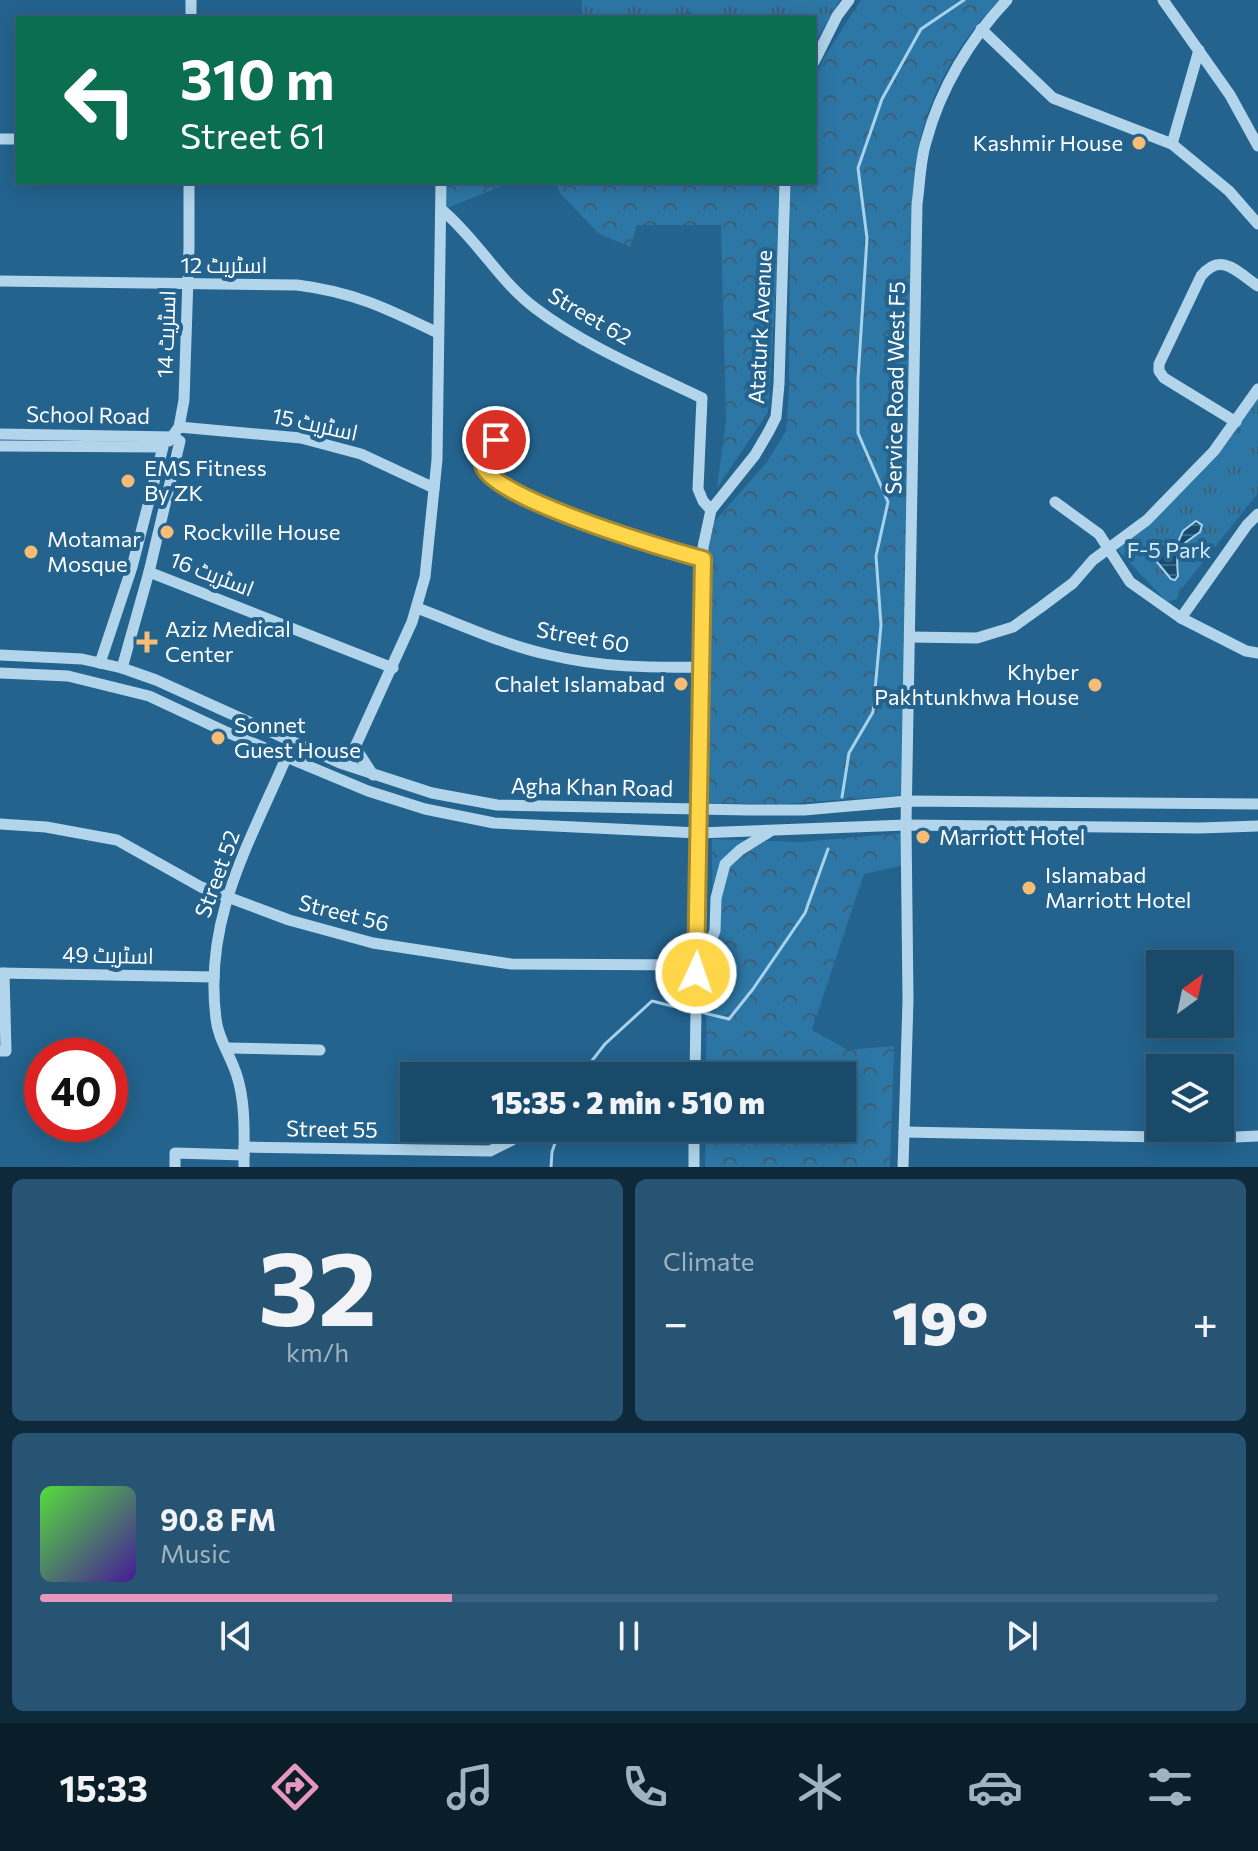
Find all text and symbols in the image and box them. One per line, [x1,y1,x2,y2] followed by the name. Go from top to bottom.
[180,43,335,112] text: 310 m
[48,48,152,152] icon: left
[180,112,326,156] text: Street 61
[973,129,1123,156] place label: Kashmir House
[1130,134,1148,152] marker: Kashmir House
[742,249,777,405] street label: Ataturk Avenue
[181,251,267,278] street label: اسٹریٹ 12
[544,281,637,350] street label: Street 62
[879,281,910,495] street label: Service Road West F5
[150,290,181,378] street label: اسٹریٹ 14
[26,400,150,429] street label: School Road
[270,401,361,446] street label: اسٹریٹ 15
[462,406,530,474] pin
[474,418,518,462] icon: arrive
[144,454,267,506] place label: EMS Fitness By ZK
[119,472,137,490] marker: EMS Fitness By ZK
[183,518,340,545] place label: Rockville House
[158,523,176,541] marker: Rockville House
[47,525,141,577] place label: Motamar Mosque
[1127,536,1211,563] park label: F-5 Park
[22,543,40,561] marker: Motamar Mosque
[166,545,258,602] street label: اسٹریٹ 16
[165,615,291,667] place label: Aziz Medical Center
[534,615,632,658] street label: Street 60
[136,631,158,653] marker: Aziz Medical Center
[874,658,1079,710] place label: Khyber Pakhtunkhwa House
[494,670,665,697] place label: Chalet Islamabad
[672,675,690,693] marker: Chalet Islamabad
[1086,676,1104,694] marker: Khyber Pakhtunkhwa House
[234,711,361,763] place label: Sonnet Guest House
[209,729,227,747] marker: Sonnet Guest House
[511,772,673,801] street label: Agha Khan Road
[939,823,1085,850] place label: Marriott Hotel
[188,826,245,921] street label: Street 52
[914,828,932,846] marker: Marriott Hotel
[1045,861,1191,913] place label: Islamabad Marriott Hotel
[1020,879,1038,897] marker: Islamabad Marriott Hotel
[296,888,392,937] street label: Street 56
[654,931,738,1015] position arrow
[62,940,154,969] street label: اسٹریٹ 49
[1146,950,1234,1038] north arrow
[1146,950,1234,1142] map controls
[24,1038,128,1142] speed limit sign: 40
[1146,1054,1234,1142] button: layers
[491,1083,765,1120] text: 15:35 · 2 min · 510 m
[286,1114,378,1143] street label: Street 55
[258,1220,377,1347] text: 32
[663,1245,755,1276] text: Climate
[892,1284,988,1357] text: 19°
[663,1294,688,1348] text: −
[1192,1294,1218,1348] text: +
[286,1336,349,1367] text: km/h
[160,1500,276,1537] text: 90.8 FM
[160,1537,231,1568] text: Music
[214,1614,258,1658] icon: previous
[607,1614,651,1658] icon: pause
[1000,1614,1044,1658] icon: next
[267,1759,323,1815] icon: directions
[442,1759,498,1815] icon: music
[617,1759,673,1815] icon: phone
[792,1759,848,1815] icon: climate
[967,1759,1023,1815] icon: car
[1142,1759,1198,1815] icon: filters
[60,1765,148,1809] text: 15:33

